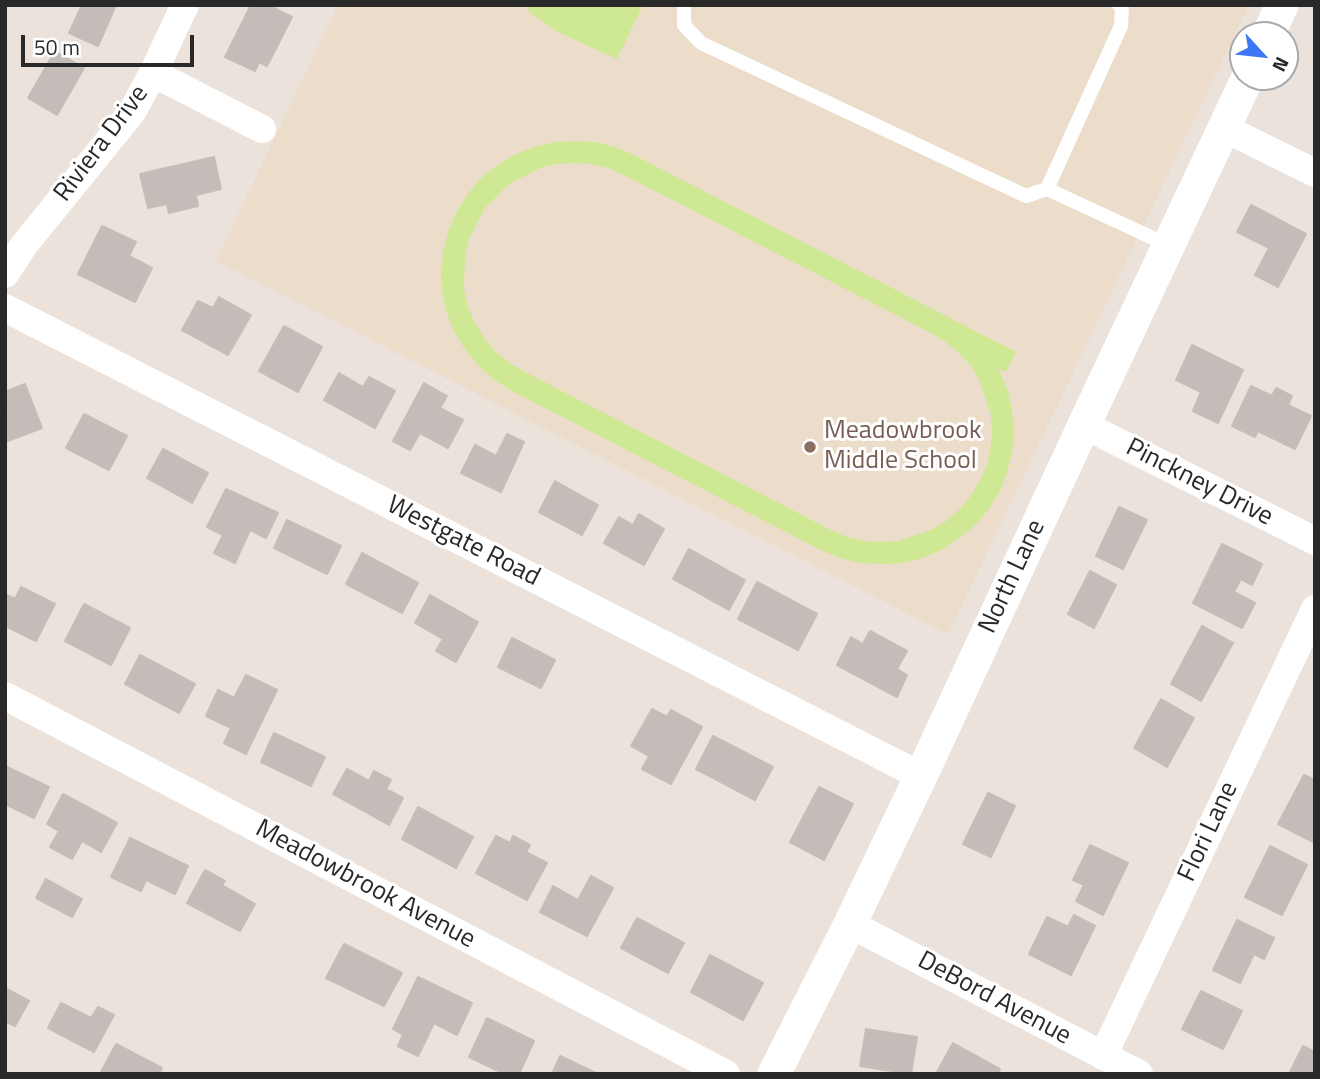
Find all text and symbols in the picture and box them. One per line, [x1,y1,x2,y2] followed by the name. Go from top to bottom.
[24,21,198,65] scale bar
[1229,21,1299,91] north arrow
[34,31,80,63] text: 50 m
[1265,52,1297,77] text: N
[48,80,156,208] street label: Riviera Drive
[824,416,981,478] place label: Meadowbrook Middle School
[1120,433,1278,533] street label: Pinckney Drive
[802,439,818,455] marker: Meadowbrook Middle School
[381,490,545,594] street label: Westgate Road
[973,515,1053,639] street label: North Lane
[1172,777,1246,887] street label: Flori Lane
[250,814,480,956] street label: Meadowbrook Avenue
[912,946,1076,1052] street label: DeBord Avenue

